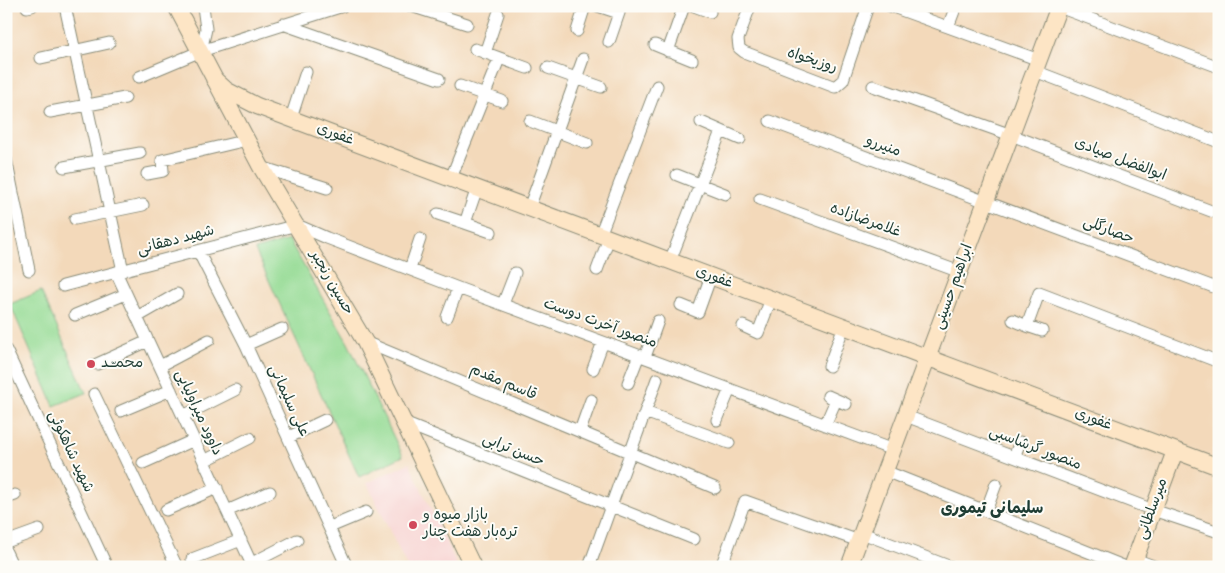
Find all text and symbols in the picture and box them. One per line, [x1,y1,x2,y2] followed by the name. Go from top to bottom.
[785,44,839,78] street label: روزیخواه
[314,120,356,150] street label: غفوری
[862,132,903,162] street label: منیررو
[1072,134,1168,186] street label: ابوالفضل صیادی
[827,200,903,242] street label: غلامرضازاده
[1080,211,1137,249] street label: حصارگلی
[136,222,216,260] street label: شهید دهقانی
[930,242,979,332] street label: ابراهیم حسینی
[304,246,357,319] street label: حسین رنجبر
[693,263,735,293] street label: غفوری
[541,294,660,353] street label: منصور آخرت دوست
[101,355,143,373] place label: محمـّـد
[85,358,97,370] marker: محمـّـد
[467,361,539,406] street label: قاسم مقدم
[264,362,312,440] street label: علی سلیمانی
[170,367,226,459] street label: داوود میراولیایی
[1072,405,1114,435] street label: غفوری
[43,408,97,496] street label: شهید شاهکوئی
[986,421,1084,475] street label: منصور گرشاسبی
[479,430,547,472] street label: حسن ترابی
[1134,476,1172,542] street label: میرسلطانی
[941,500,1043,520] district label: سلیمانی تیموری
[422,507,518,542] place label: بازار میوه و تره‌بار هفت چنار
[407,519,419,531] marker: بازار میوه و تره‌بار هفت چنار

